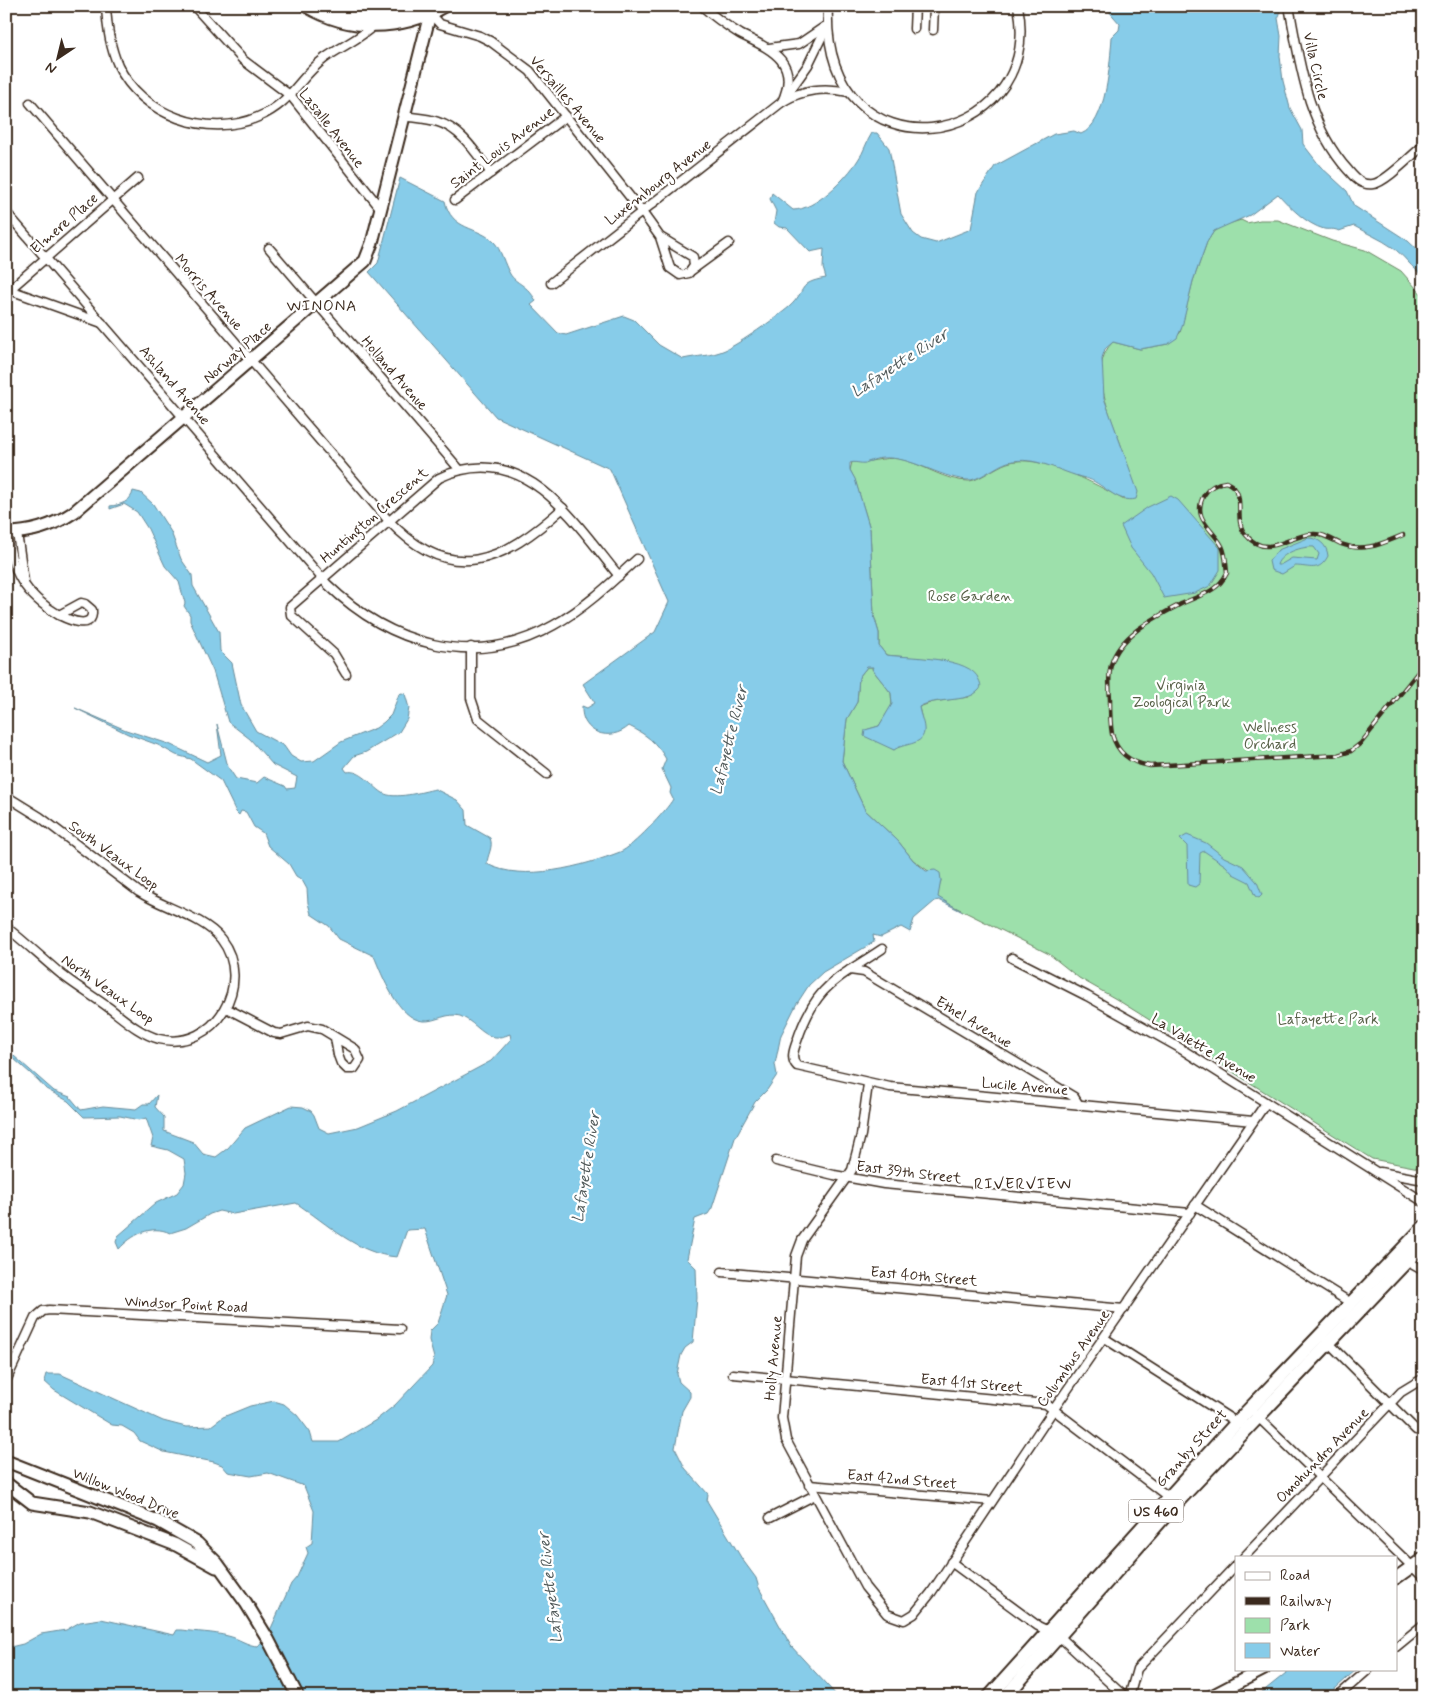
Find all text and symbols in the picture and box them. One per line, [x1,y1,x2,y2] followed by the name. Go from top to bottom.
[1298,30,1333,102] street label: Villa Circle
[32,32,82,82] north arrow
[525,51,610,148] street label: Versailles Avenue
[42,58,60,78] text: N
[294,85,369,173] street label: Lasalle Avenue
[446,102,559,194] street label: Saint Louis Avenue
[601,135,717,231] street label: Luxembourg Avenue
[26,189,103,259] street label: Elmere Place
[169,250,247,335] street label: Morris Avenue
[286,296,358,317] district label: WINONA
[199,317,276,388] street label: Norway Place
[847,323,954,402] water label: Lafayette River
[356,332,432,415] street label: Holland Avenue
[134,342,215,430] street label: Ashland Avenue
[316,463,434,569] street label: Huntington Crescent
[928,587,1013,607] park label: Rose Garden
[1132,676,1231,714] park label: Virginia Zoological Park
[706,681,754,797] water label: Lafayette River
[1243,718,1297,755] park label: Wellness Orchard
[64,816,163,895] street label: South Veaux Loop
[57,950,158,1029] street label: North Veaux Loop
[932,992,1016,1054] street label: Ethel Avenue
[1147,1010,1260,1088] street label: La Valette Avenue
[1277,1010,1379,1030] park label: Lafayette Park
[981,1073,1069,1101] street label: Lucile Avenue
[567,1108,606,1224] water label: Lafayette River
[855,1157,963,1189] street label: East 39th Street
[974,1174,1072,1195] district label: RIVERVIEW
[870,1262,978,1292] street label: East 40th Street
[124,1292,248,1318] street label: Windsor Point Road
[1033,1306,1115,1411] street label: Columbus Avenue
[760,1315,788,1401] street label: Holly Avenue
[920,1370,1024,1398] street label: East 41st Street
[1272,1403,1374,1508] street label: Omohundro Avenue
[1151,1405,1232,1492] street label: Granby Street
[69,1463,182,1525] street label: Willow Wood Drive
[846,1465,958,1495] street label: East 42nd Street
[1128,1500,1184,1522] road number: US 460
[533,1529,568,1645] water label: Lafayette River
[1235,1556,1398,1670] legend
[1280,1566,1310,1586] text: Road
[1280,1592,1332,1612] text: Railway
[1280,1616,1310,1636] text: Park
[1280,1642,1320,1662] text: Water

